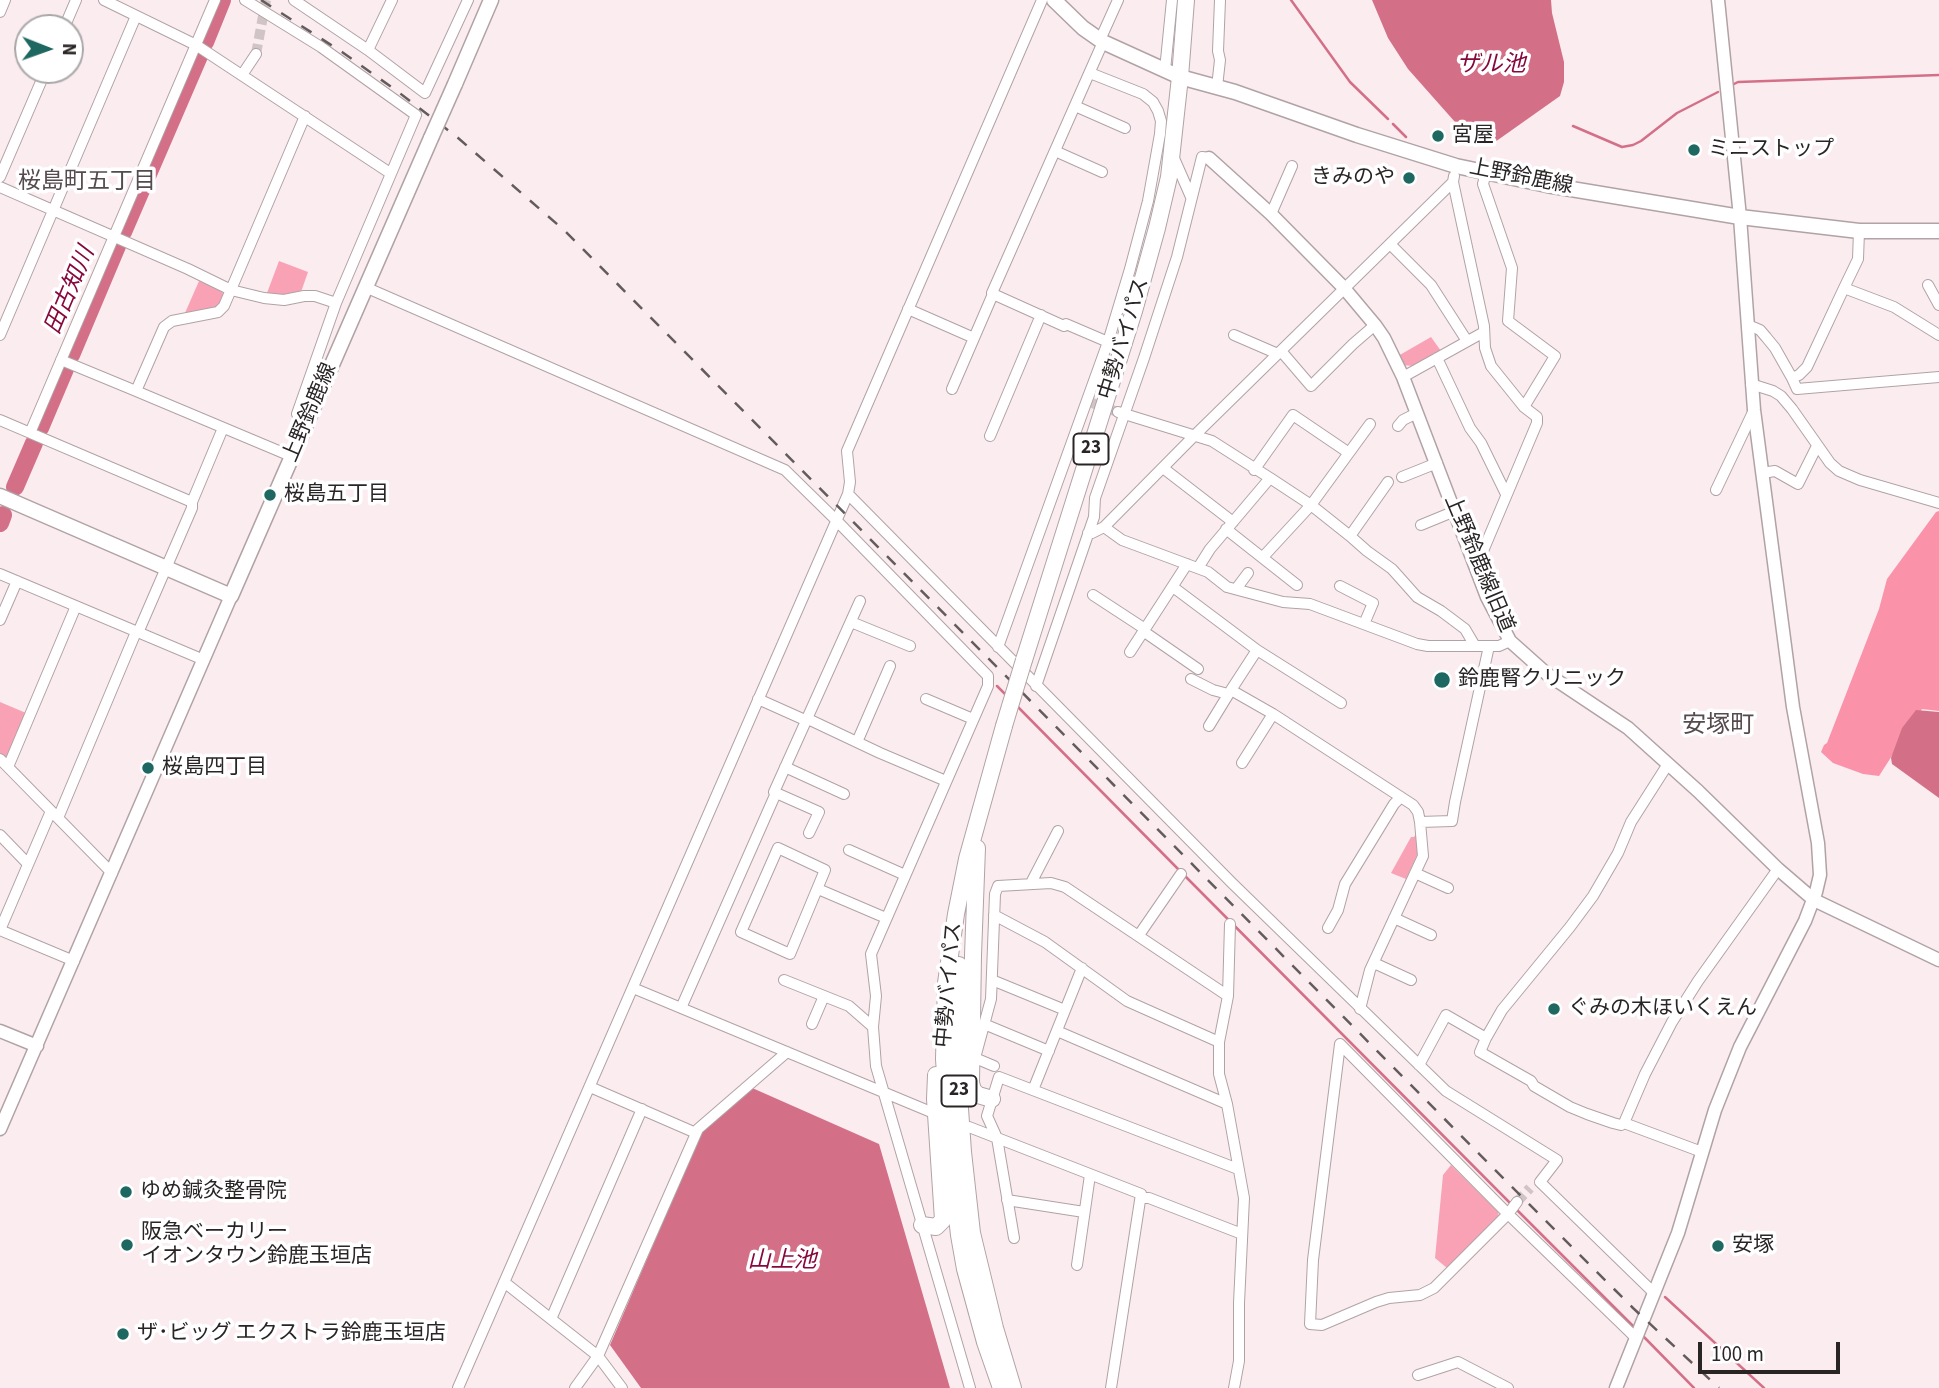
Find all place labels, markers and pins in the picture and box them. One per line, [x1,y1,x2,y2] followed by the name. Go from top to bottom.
[1452,123,1494,149] place label: 宮屋
[1430,128,1446,144] marker: 宮屋
[1708,137,1834,163] place label: ミニストップ
[1686,142,1702,158] marker: ミニストップ
[1311,165,1395,191] place label: きみのや
[1401,170,1417,186] marker: きみのや
[284,482,389,508] place label: 桜島五丁目
[262,487,278,503] marker: 桜島五丁目
[1458,667,1626,693] place label: 鈴鹿腎クリニック
[1432,670,1452,690] marker: 鈴鹿腎クリニック
[162,755,267,781] place label: 桜島四丁目
[140,760,156,776] marker: 桜島四丁目
[1568,996,1757,1022] place label: ぐみの木ほいくえん
[1546,1001,1562,1017] marker: ぐみの木ほいくえん
[140,1179,287,1205] place label: ゆめ鍼灸整骨院
[118,1184,134,1200] marker: ゆめ鍼灸整骨院
[141,1220,372,1270] place label: 阪急ベーカリー イオンタウン鈴鹿玉垣店
[1732,1233,1774,1259] place label: 安塚
[119,1237,135,1253] marker: 阪急ベーカリー イオンタウン鈴鹿玉垣店
[1710,1238,1726,1254] marker: 安塚
[137,1321,446,1347] place label: ザ･ビッグ エクストラ鈴鹿玉垣店
[115,1326,131,1342] marker: ザ･ビッグ エクストラ鈴鹿玉垣店

